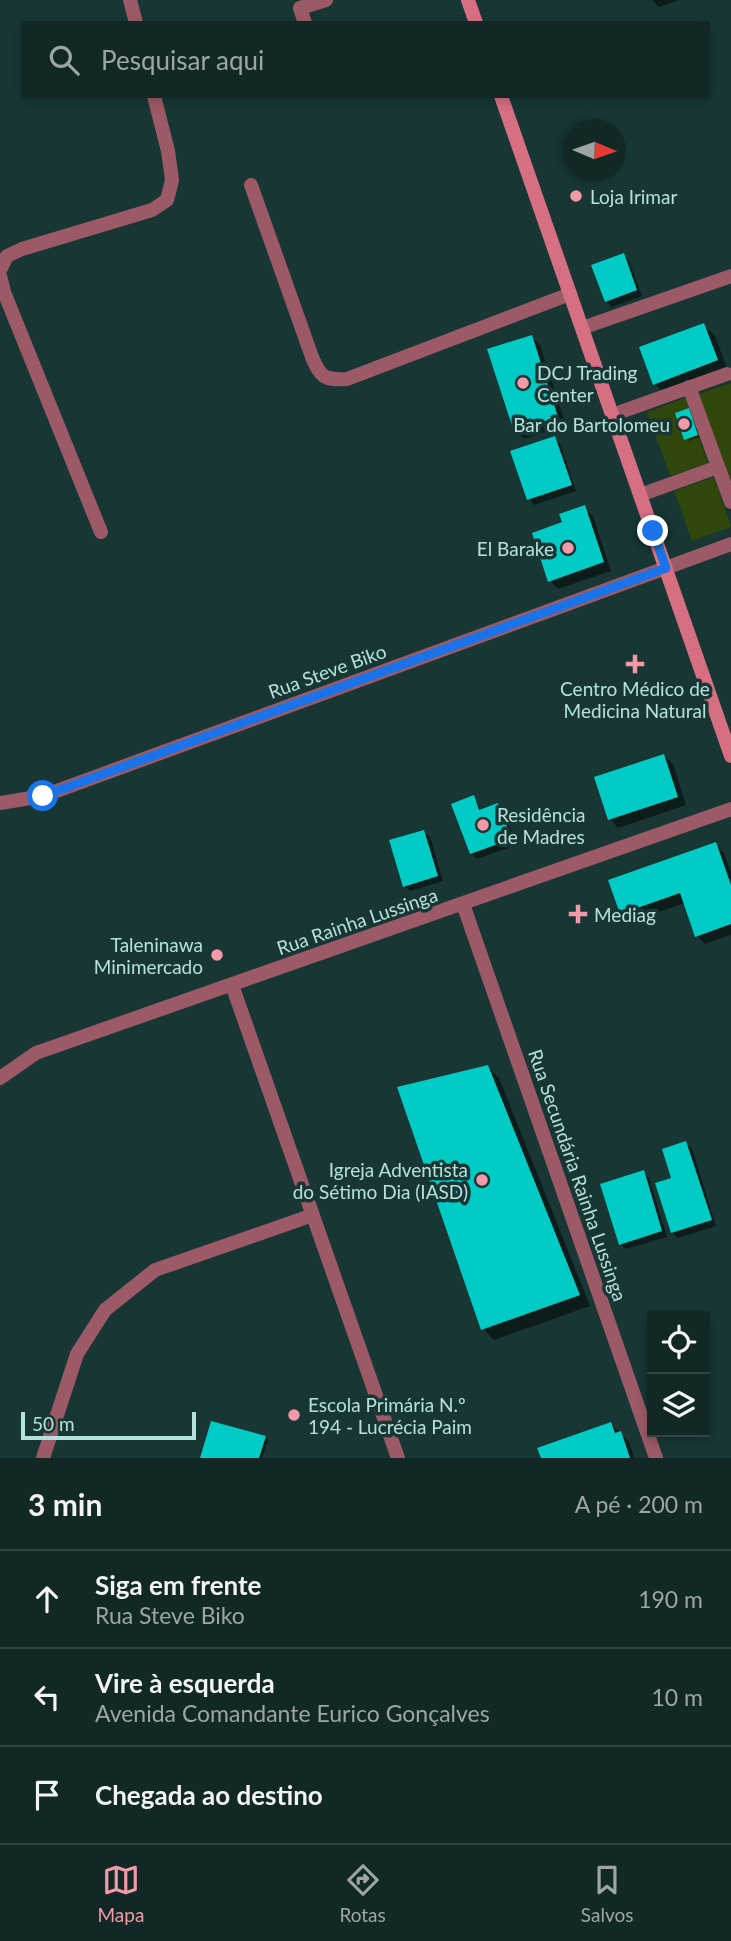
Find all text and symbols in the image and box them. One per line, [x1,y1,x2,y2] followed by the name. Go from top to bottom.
[21,21,710,98] search box
[45,41,83,79] icon: search
[101,44,264,76] text: Pesquisar aqui
[563,119,626,182] north arrow
[590,185,677,208] place label: Loja Irimar
[568,188,584,204] marker: Loja Irimar
[537,361,638,406] place label: DCJ Trading Center
[515,375,531,391] marker: DCJ Trading Center
[513,413,670,436] place label: Bar do Bartolomeu
[676,416,692,432] marker: Bar do Bartolomeu
[637,515,668,546] route end
[477,537,554,560] place label: El Barake
[560,540,576,556] marker: El Barake
[265,639,389,703] street label: Rua Steve Biko
[625,654,645,674] marker: Centro Médico de Medicina Natural
[560,677,710,722] place label: Centro Médico de Medicina Natural
[27,780,58,811] route start
[497,803,585,848] place label: Residência de Madres
[475,817,491,833] marker: Residência de Madres
[274,883,440,959] street label: Rua Rainha Lussinga
[594,903,656,926] place label: Mediag
[568,904,588,924] marker: Mediag
[94,933,203,978] place label: Taleninawa Minimercado
[209,947,225,963] marker: Taleninawa Minimercado
[524,1046,632,1304] street label: Rua Secundária Rainha Lussinga
[293,1158,468,1203] place label: Igreja Adventista do Sétimo Dia (IASD)
[474,1172,490,1188] marker: Igreja Adventista do Sétimo Dia (IASD)
[647,1311,710,1437] map controls
[647,1311,710,1374] button: locate
[647,1374,710,1437] button: layers
[308,1393,472,1438] place label: Escola Primária N.º 194 - Lucrécia Paim
[286,1407,302,1423] marker: Escola Primária N.º 194 - Lucrécia Paim
[21,1409,196,1441] scale bar
[32,1412,75,1435] text: 50 m
[28,1486,102,1522] text: 3 min
[575,1490,703,1518] text: A pé · 200 m
[95,1569,262,1601] text: Siga em frente
[28,1580,66,1618] icon: ahead
[638,1585,703,1613] text: 190 m
[95,1601,245,1629] text: Rua Steve Biko
[95,1667,275,1699] text: Vire à esquerda
[28,1678,66,1716] icon: left
[652,1683,703,1711] text: 10 m
[95,1699,490,1727] text: Avenida Comandante Eurico Gonçalves
[28,1776,66,1814] icon: arrive
[95,1779,323,1811] text: Chegada ao destino
[98,1861,144,1926] tab: Mapa
[339,1861,386,1926] tab: Rotas
[581,1861,633,1926] tab: Salvos

